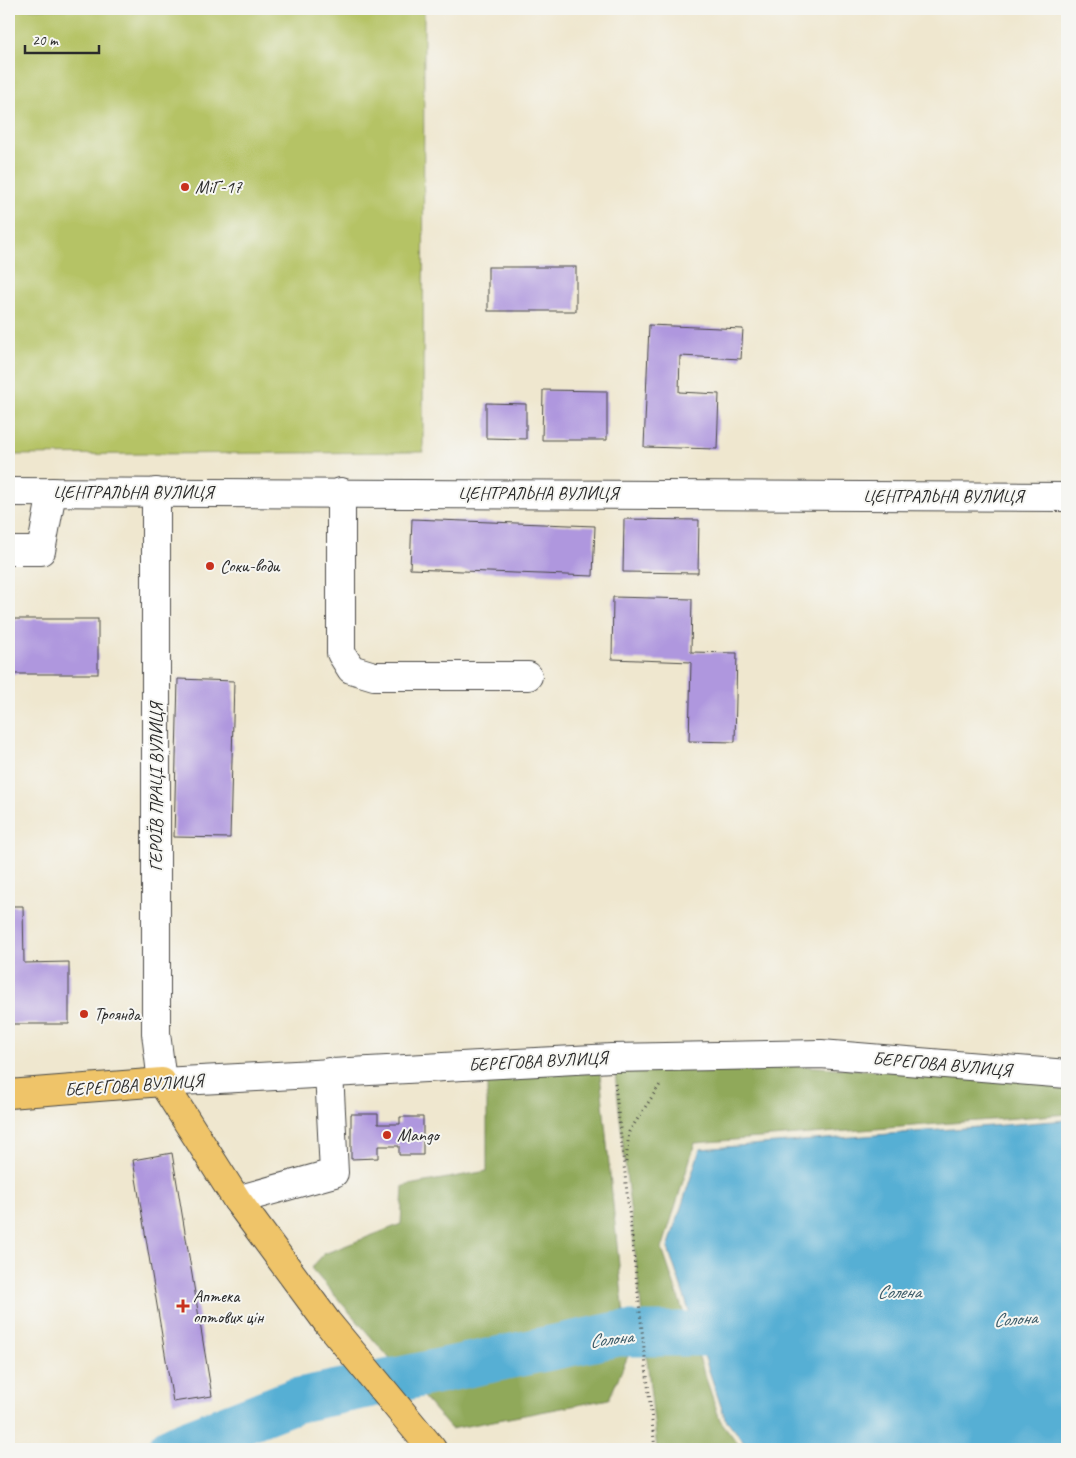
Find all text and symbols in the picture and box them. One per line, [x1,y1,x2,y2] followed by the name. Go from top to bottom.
[25,22,99,54] scale bar
[32,31,59,50] text: 20 m
[195,176,243,198] place label: МіГ-17
[179,181,191,193] marker: МіГ-17
[53,481,216,503] street label: ЦЕНТРАЛЬНА ВУЛИЦЯ
[458,482,621,504] street label: ЦЕНТРАЛЬНА ВУЛИЦЯ
[863,485,1026,507] street label: ЦЕНТРАЛЬНА ВУЛИЦЯ
[220,555,281,577] place label: Соки-води
[204,560,216,572] marker: Соки-води
[145,700,167,871] street label: ГЕРОЇВ ПРАЦІ ВУЛИЦЯ
[94,1003,142,1025] place label: Троянда
[78,1008,90,1020] marker: Троянда
[468,1046,611,1076] street label: БЕРЕГОВА ВУЛИЦЯ
[872,1047,1015,1081] street label: БЕРЕГОВА ВУЛИЦЯ
[64,1069,207,1101] street label: БЕРЕГОВА ВУЛИЦЯ
[397,1124,440,1146] place label: Mango
[381,1129,393,1141] marker: Mango
[877,1280,923,1304] water label: Солена
[193,1285,265,1328] place label: Аптека оптових цін
[177,1300,189,1312] marker: Аптека оптових цін
[992,1305,1040,1332] water label: Солона
[588,1324,636,1354] water label: Солона

